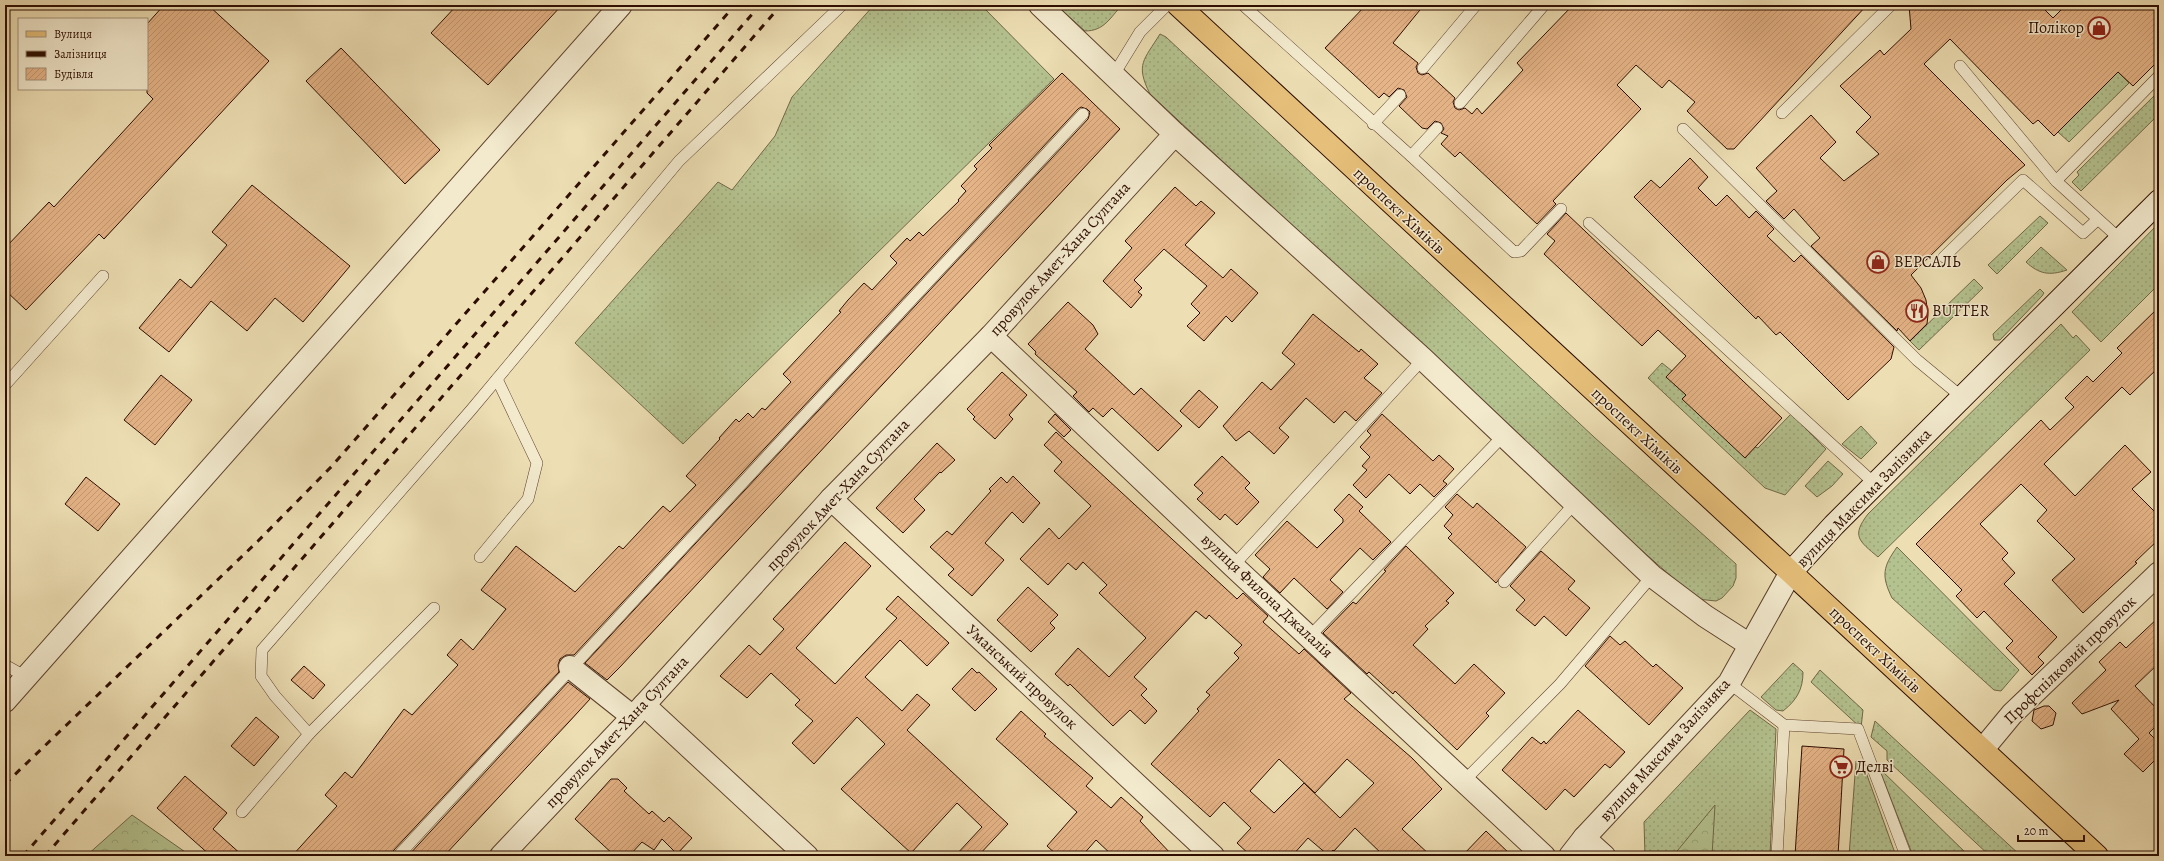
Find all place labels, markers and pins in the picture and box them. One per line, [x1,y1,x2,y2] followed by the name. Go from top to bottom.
[2086,15,2112,41] shop icon: Полікор
[2028,17,2084,39] place label: Полікор
[1865,249,1891,275] shop icon: ВЕРСАЛЬ
[1894,251,1961,273] place label: ВЕРСАЛЬ
[1904,298,1930,324] restaurant icon: BUTTER
[1932,300,1990,322] place label: BUTTER
[1828,754,1854,780] supermarket icon: Делві
[1856,756,1894,778] place label: Делві

